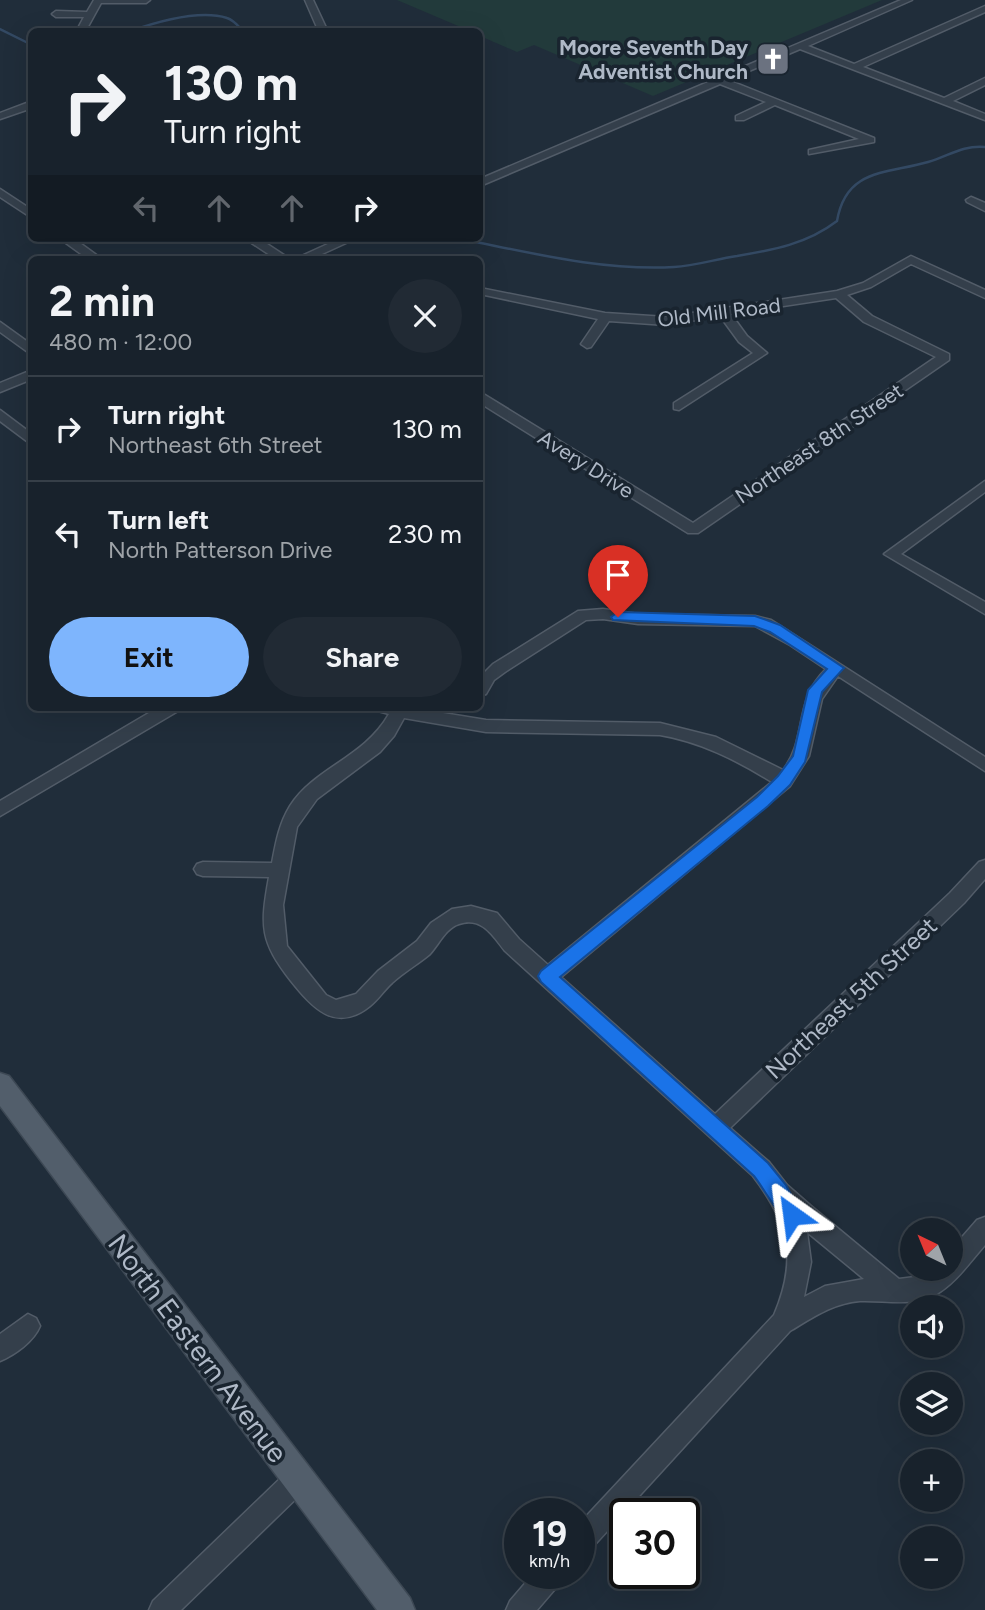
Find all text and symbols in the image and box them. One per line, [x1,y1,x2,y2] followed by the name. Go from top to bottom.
[559,35,749,84] place label: Moore Seventh Day Adventist Church
[754,40,792,78] church icon: Moore Seventh Day Adventist Church
[164,53,298,112] text: 130 m
[49,56,140,147] icon: right
[164,113,302,151] text: Turn right
[127,189,165,227] icon: left
[200,189,238,227] icon: ahead
[273,189,311,227] icon: ahead
[346,189,384,227] icon: right
[49,276,155,327] text: 2 min
[388,279,462,353] button: close
[656,292,782,332] street label: Old Mill Road
[49,328,192,356] text: 480 m · 12:00
[730,378,908,508] street label: Northeast 8th Street
[108,399,225,431] text: Turn right
[49,410,87,448] icon: right
[392,413,462,445] text: 130 m
[534,425,638,503] street label: Avery Drive
[108,431,322,459] text: Northeast 6th Street
[108,504,209,536] text: Turn left
[49,515,87,553] icon: left
[388,518,462,550] text: 230 m
[108,536,332,564] text: North Patterson Drive
[588,545,648,617] pin
[599,556,637,594] icon: arrive
[49,617,249,697] button: Exit
[263,617,462,697] button: Share
[759,911,943,1085] street label: Northeast 5th Street
[755,1178,829,1252] position arrow
[900,1218,962,1281] north arrow
[900,1218,963,1589] map controls
[101,1227,295,1469] street label: North Eastern Avenue
[900,1295,963,1358] button: sound
[900,1372,963,1435] button: layers
[900,1449,963,1512] button: +
[609,1498,700,1589] speed limit sign: 30
[532,1513,567,1555] text: 19
[900,1526,963,1589] button: −
[529,1550,570,1572] text: km/h

